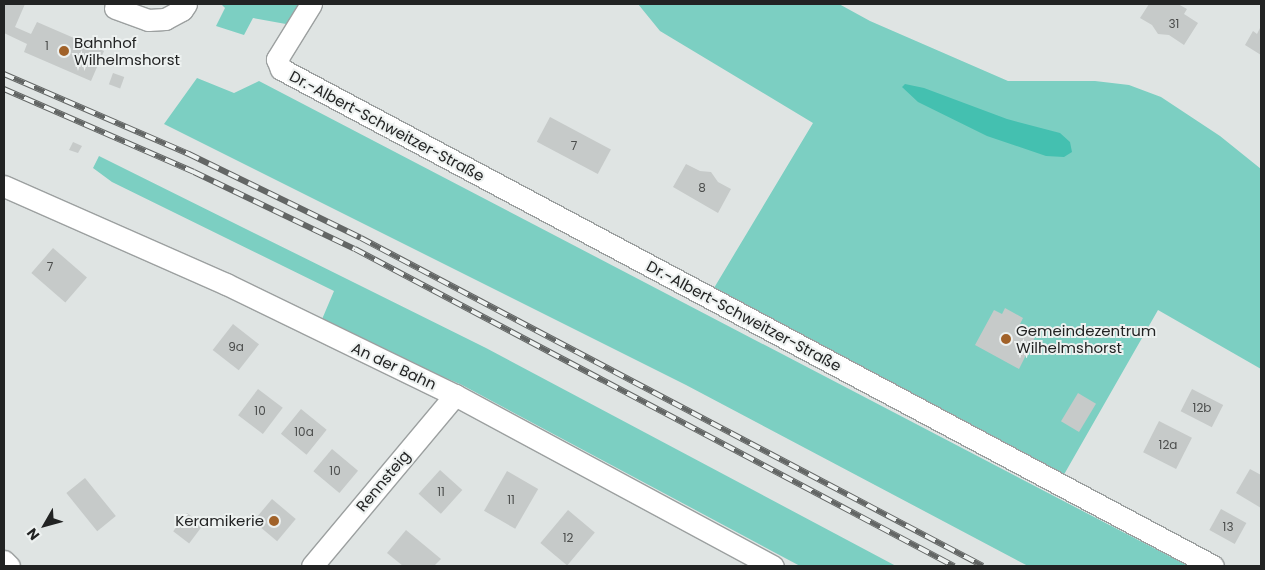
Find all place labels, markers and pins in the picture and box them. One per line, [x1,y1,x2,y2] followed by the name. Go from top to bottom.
[74,33,180,68] place label: Bahnhof Wilhelmshorst
[58,45,70,57] marker: Bahnhof Wilhelmshorst
[1016,321,1156,356] place label: Gemeindezentrum Wilhelmshorst
[1000,333,1012,345] marker: Gemeindezentrum Wilhelmshorst
[175,512,264,530] place label: Keramikerie
[268,515,280,527] marker: Keramikerie

